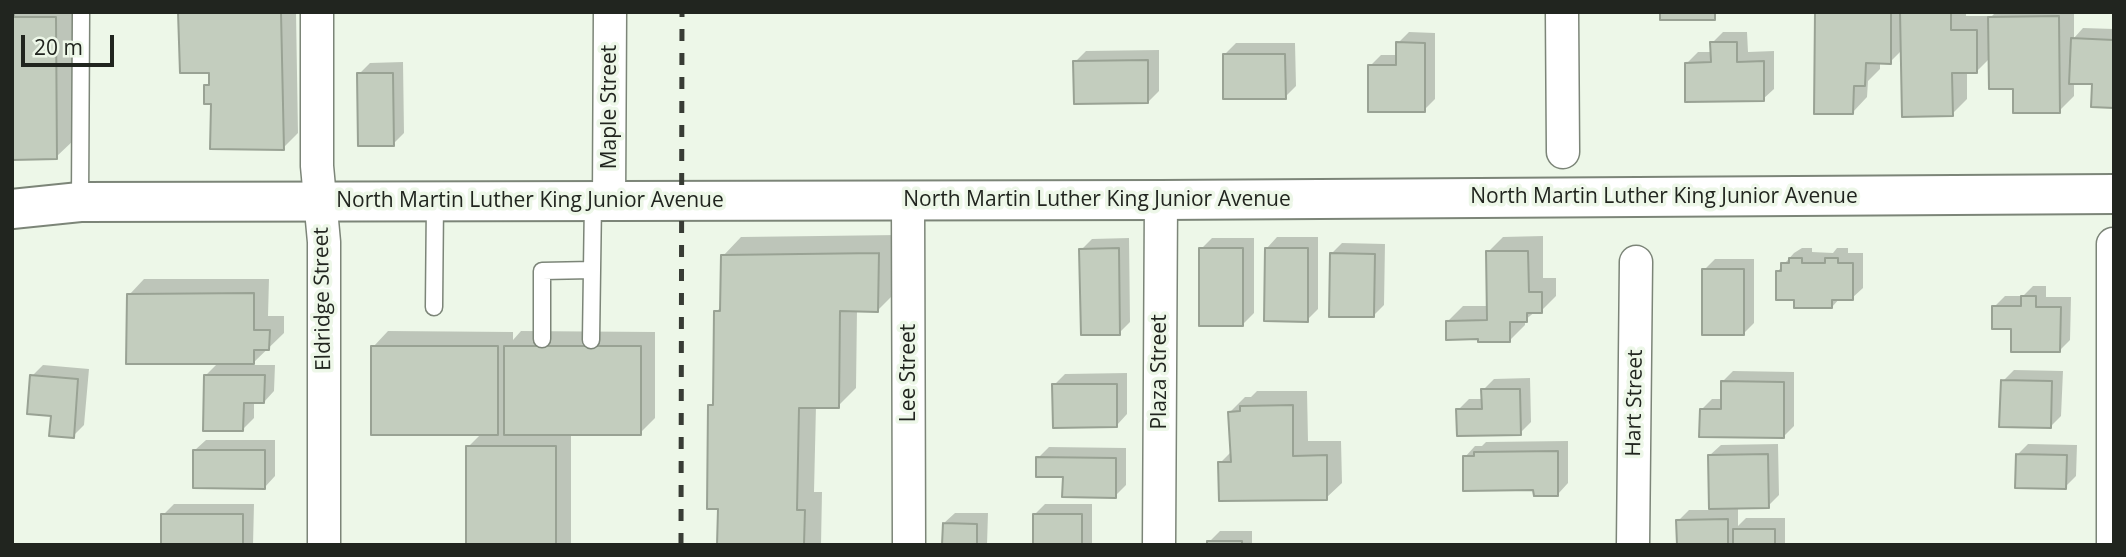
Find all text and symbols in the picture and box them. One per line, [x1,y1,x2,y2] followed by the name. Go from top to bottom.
[24,21,117,65] scale bar
[34,33,83,61] text: 20 m
[597,45,623,169] street label: Maple Street
[1470,184,1858,210] street label: North Martin Luther King Junior Avenue
[903,187,1291,213] street label: North Martin Luther King Junior Avenue
[336,188,724,214] street label: North Martin Luther King Junior Avenue
[309,227,337,371] street label: Eldridge Street
[1147,314,1173,430] street label: Plaza Street
[896,324,922,422] street label: Lee Street
[1621,349,1649,457] street label: Hart Street

